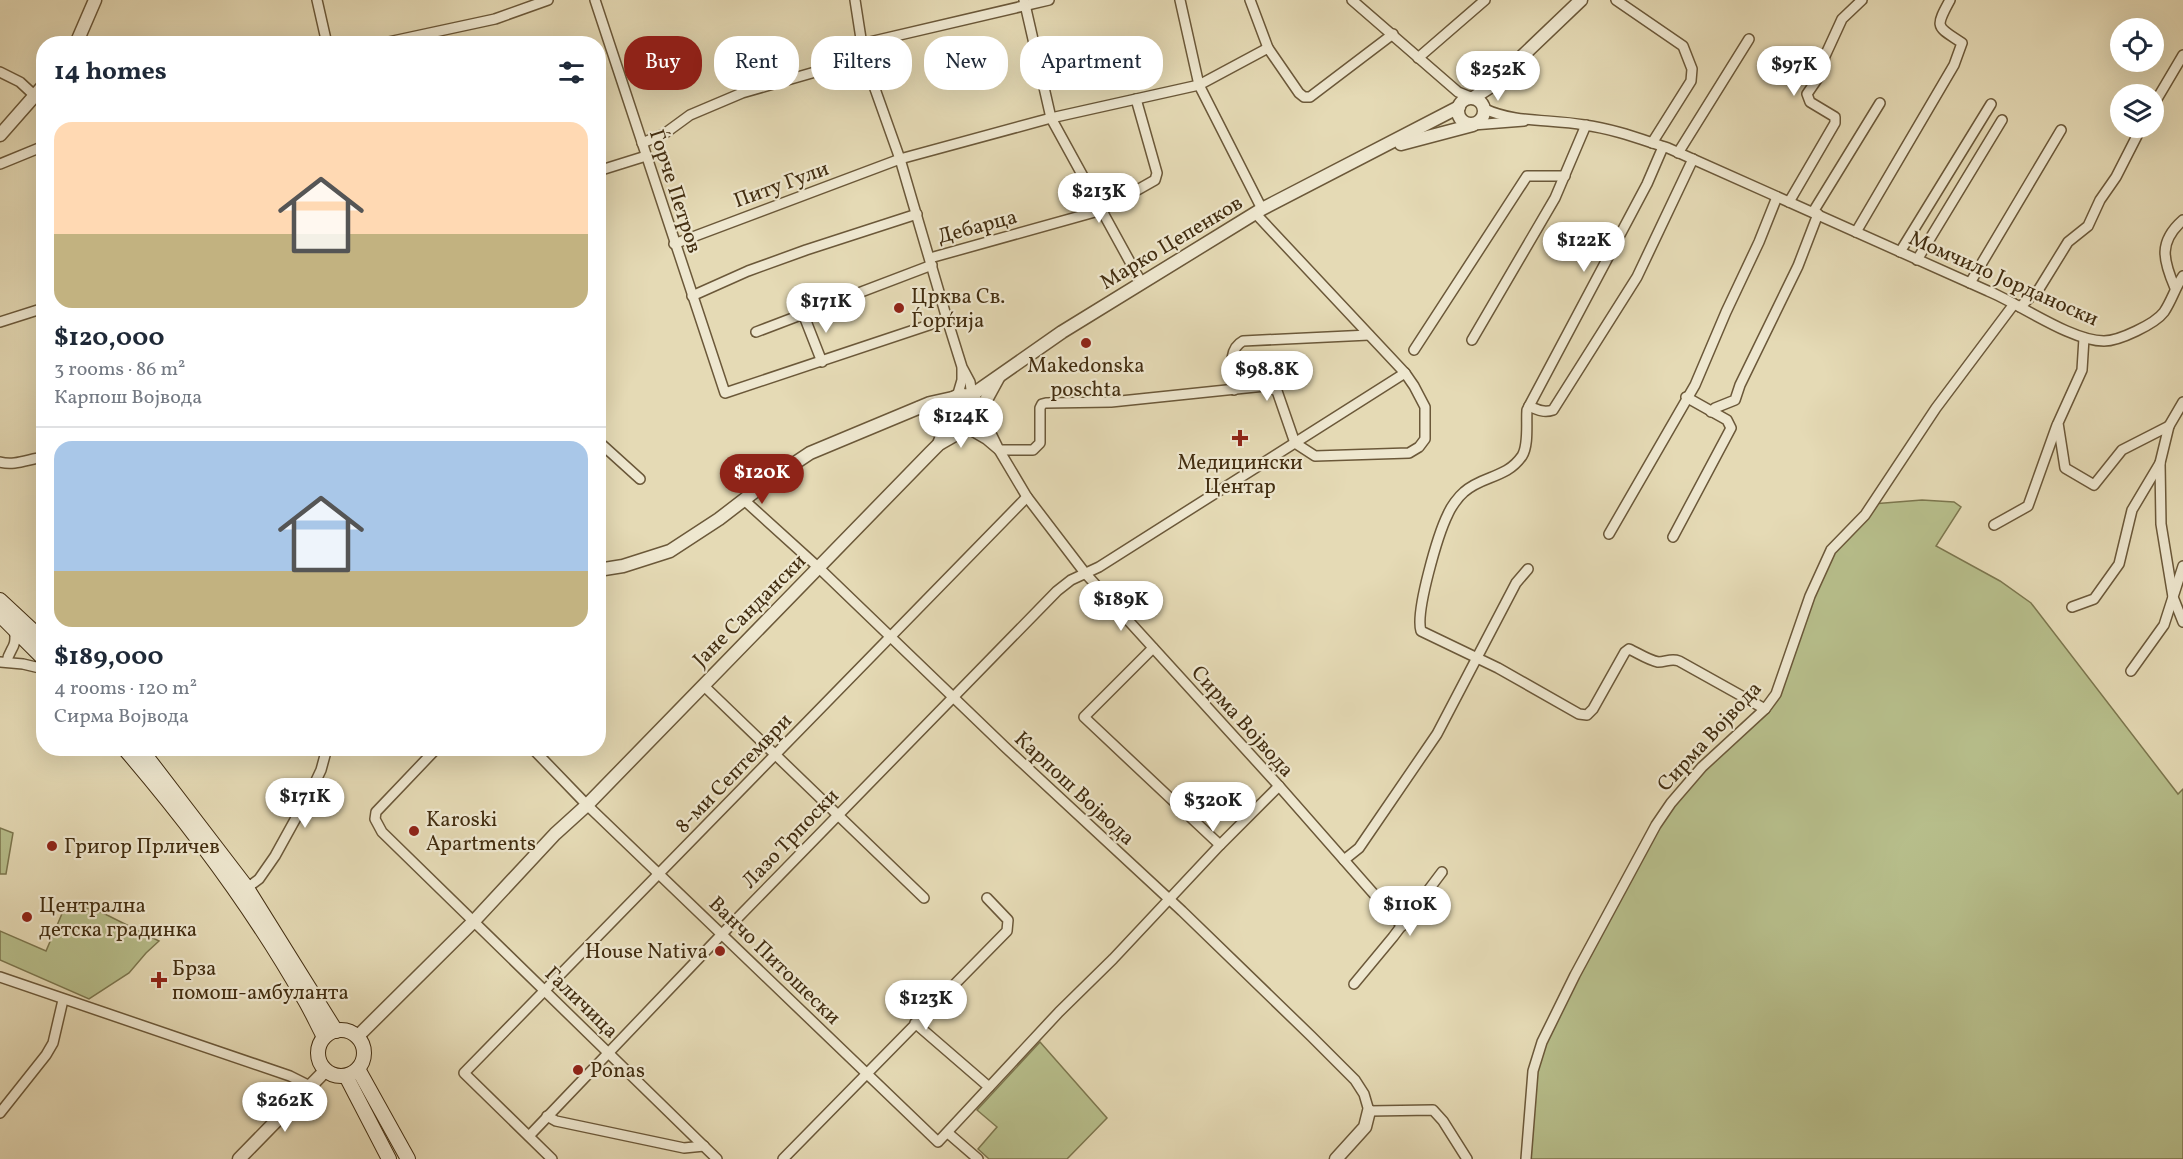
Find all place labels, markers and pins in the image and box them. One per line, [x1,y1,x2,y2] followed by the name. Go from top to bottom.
[1758,46,1830,97] pin: $97K
[1456,51,1540,102] pin: $252K
[1057,173,1141,224] pin: $213K
[1542,222,1626,273] pin: $122K
[784,283,868,334] pin: $171K
[911,283,1005,336] place label: Црква Св. Ѓoрѓијa
[892,301,906,315] marker: Црква Св. Ѓoрѓијa
[1079,336,1093,350] marker: Makedonska poschta
[1218,351,1316,402] pin: $98.8K
[1027,352,1145,405] place label: Makedonska poschta
[919,398,1003,449] pin: $124K
[1231,429,1249,447] marker: Медицински Центар
[1177,449,1303,502] place label: Медицински Центар
[720,454,804,505] pin: $120K
[1079,581,1163,632] pin: $189K
[263,778,347,829] pin: $171K
[1171,782,1255,833] pin: $320K
[426,806,536,859] place label: Karoski Apartments
[407,824,421,838] marker: Karoski Apartments
[64,833,220,862] place label: Григор Прличев
[45,839,59,853] marker: Григор Прличев
[1368,886,1452,937] pin: $110K
[39,892,197,945] place label: Централна детска градинка
[20,910,34,924] marker: Централна детска градинка
[585,938,708,967] place label: House Nativa
[713,944,727,958] marker: House Nativa
[172,955,349,1008] place label: Брза помош-амбуланта
[150,971,168,989] marker: Брза помош-амбуланта
[884,980,968,1031] pin: $123K
[590,1057,645,1086] place label: Ponas
[571,1063,585,1077] marker: Ponas
[243,1082,327,1133] pin: $262K

